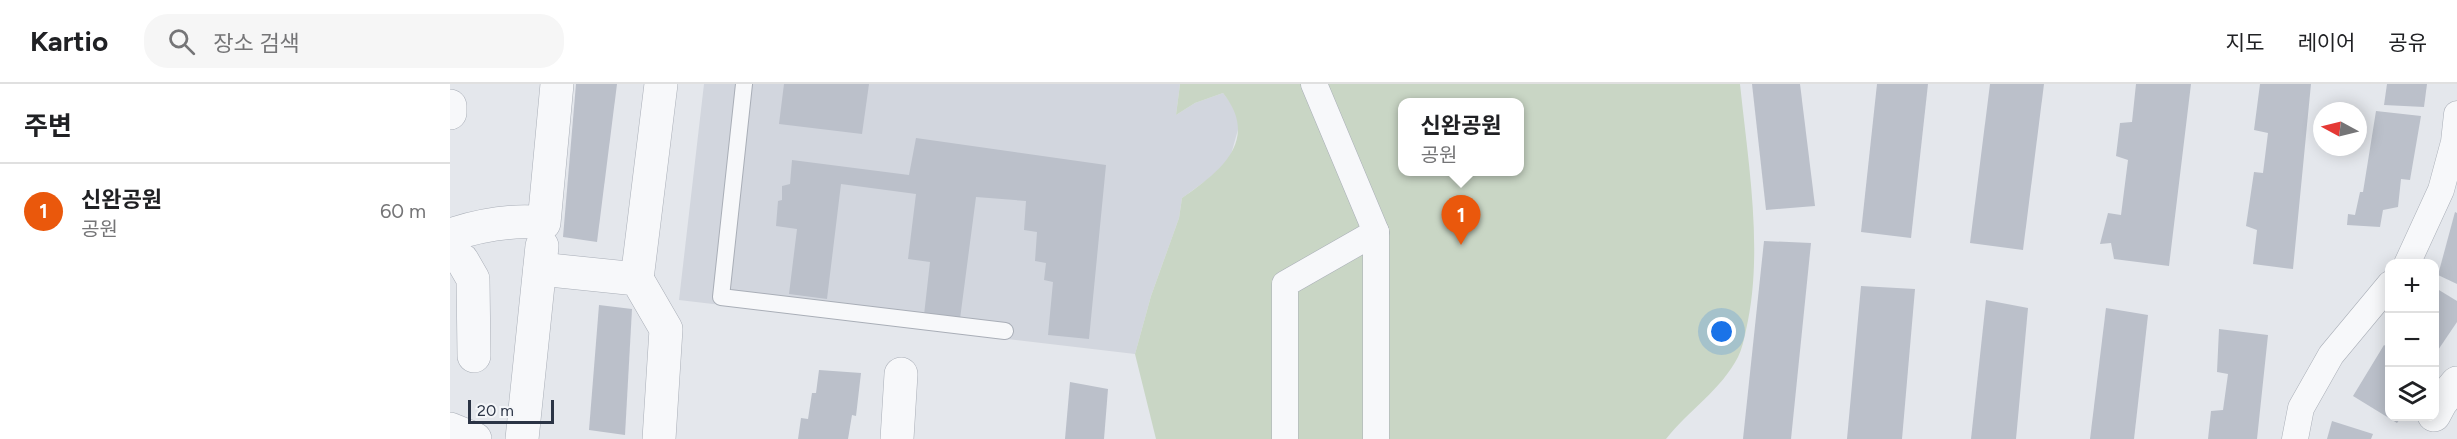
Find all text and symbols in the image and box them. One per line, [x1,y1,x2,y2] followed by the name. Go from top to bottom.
[144,14,564,68] search box
[30,24,108,58] text: Kartio
[165,25,198,58] icon: search
[213,30,300,57] text: 장소 검색
[2226,30,2264,55] text: 지도
[2297,30,2355,55] text: 레이어
[2388,30,2427,55] text: 공유
[1398,98,1524,176] popup
[2313,102,2367,156] north arrow
[24,110,72,142] text: 주변
[1421,112,1501,139] text: 신완공원
[1421,143,1457,167] text: 공원
[81,186,162,213] text: 신완공원
[1442,196,1480,245] pin: 1
[39,199,48,223] text: 1
[380,199,426,223] text: 60 m
[81,217,118,241] text: 공원
[2385,259,2439,421] map controls
[2385,259,2439,313] button: +
[2385,313,2439,367] button: −
[1707,317,1736,346] your location
[2385,367,2439,421] button: layers
[468,397,554,424] scale bar
[477,401,514,420] text: 20 m

